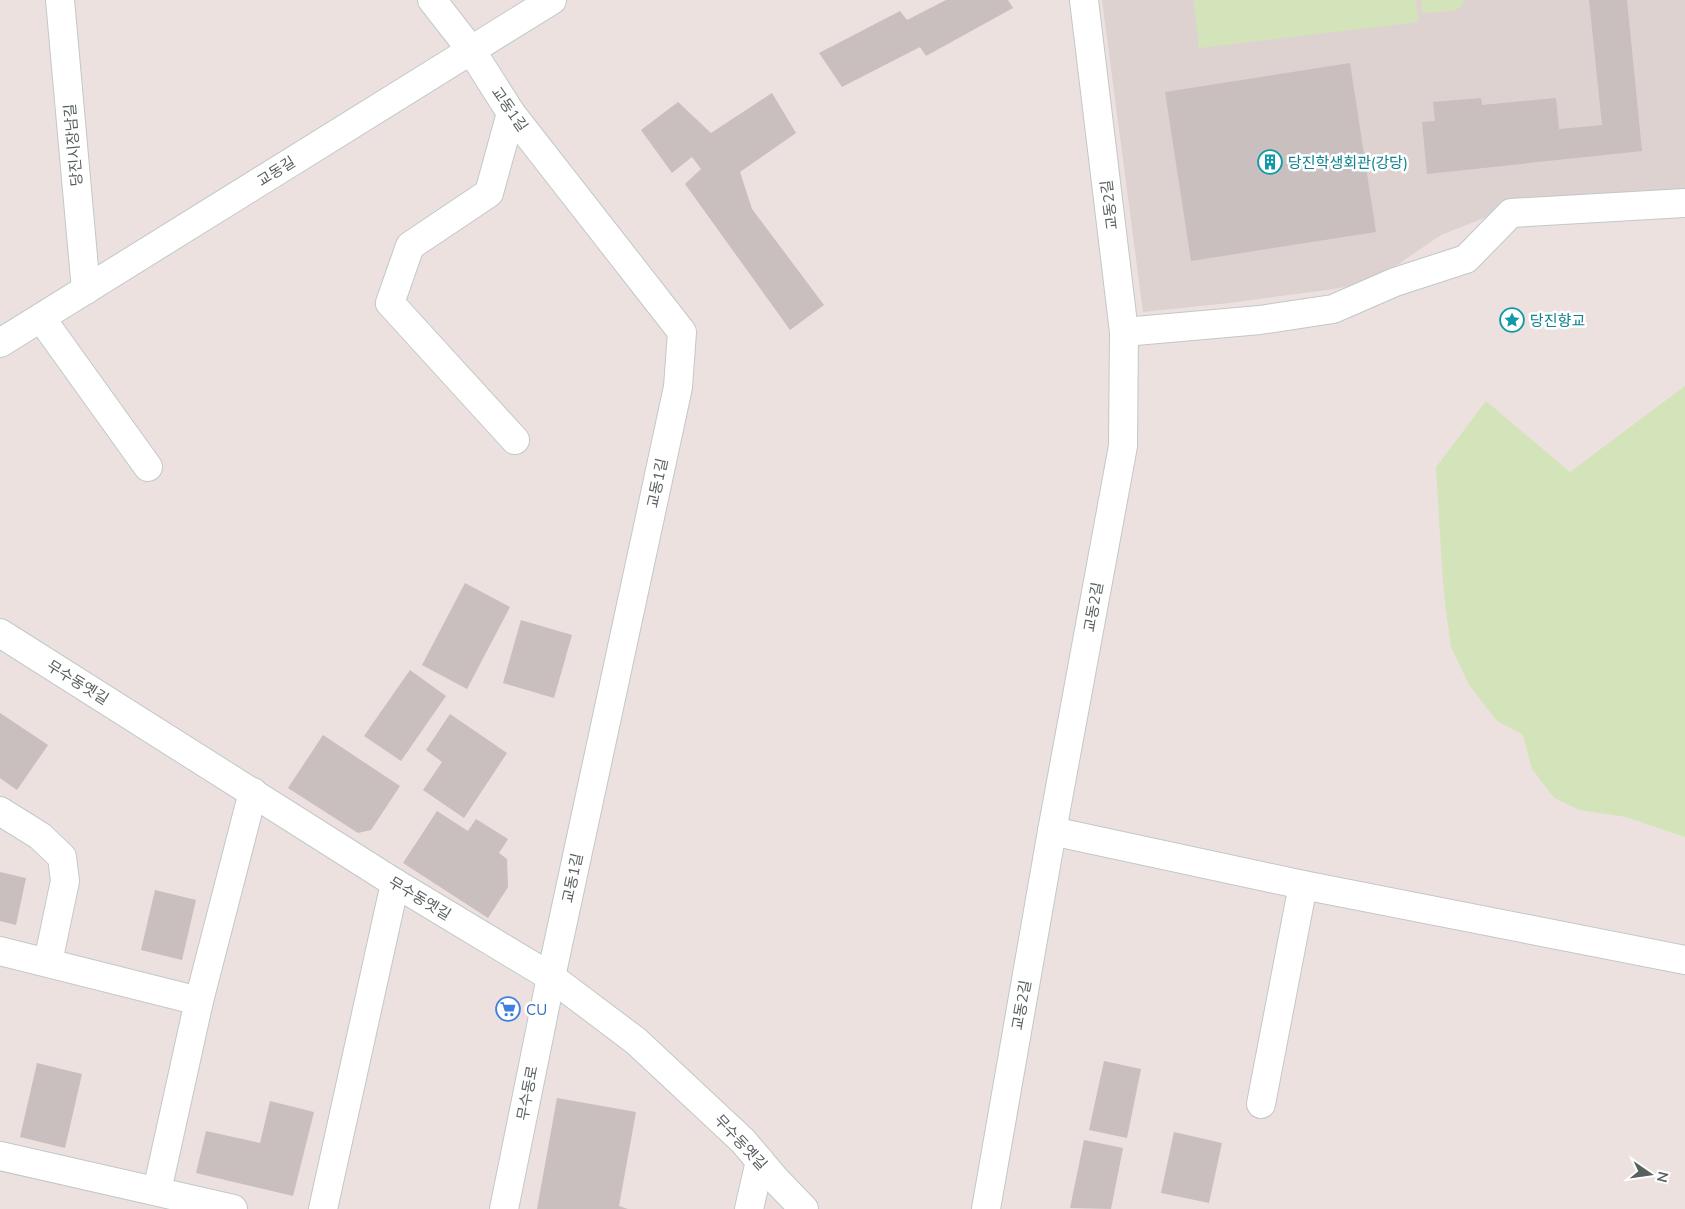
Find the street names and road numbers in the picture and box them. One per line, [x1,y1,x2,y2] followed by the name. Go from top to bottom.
[488,83,532,135] street label: 교동1길
[60,103,86,187] street label: 당진시장남길
[253,152,299,190] street label: 교동길
[1096,179,1122,231] street label: 교동2길
[642,456,672,510] street label: 교동1길
[1079,581,1107,633] street label: 교동2길
[44,656,112,708] street label: 무수동옛길
[557,851,587,905] street label: 교동1길
[386,872,454,924] street label: 무수동옛길
[1007,979,1035,1031] street label: 교동2길
[512,1064,542,1122] street label: 무수동로
[711,1110,771,1174] street label: 무수동옛길

